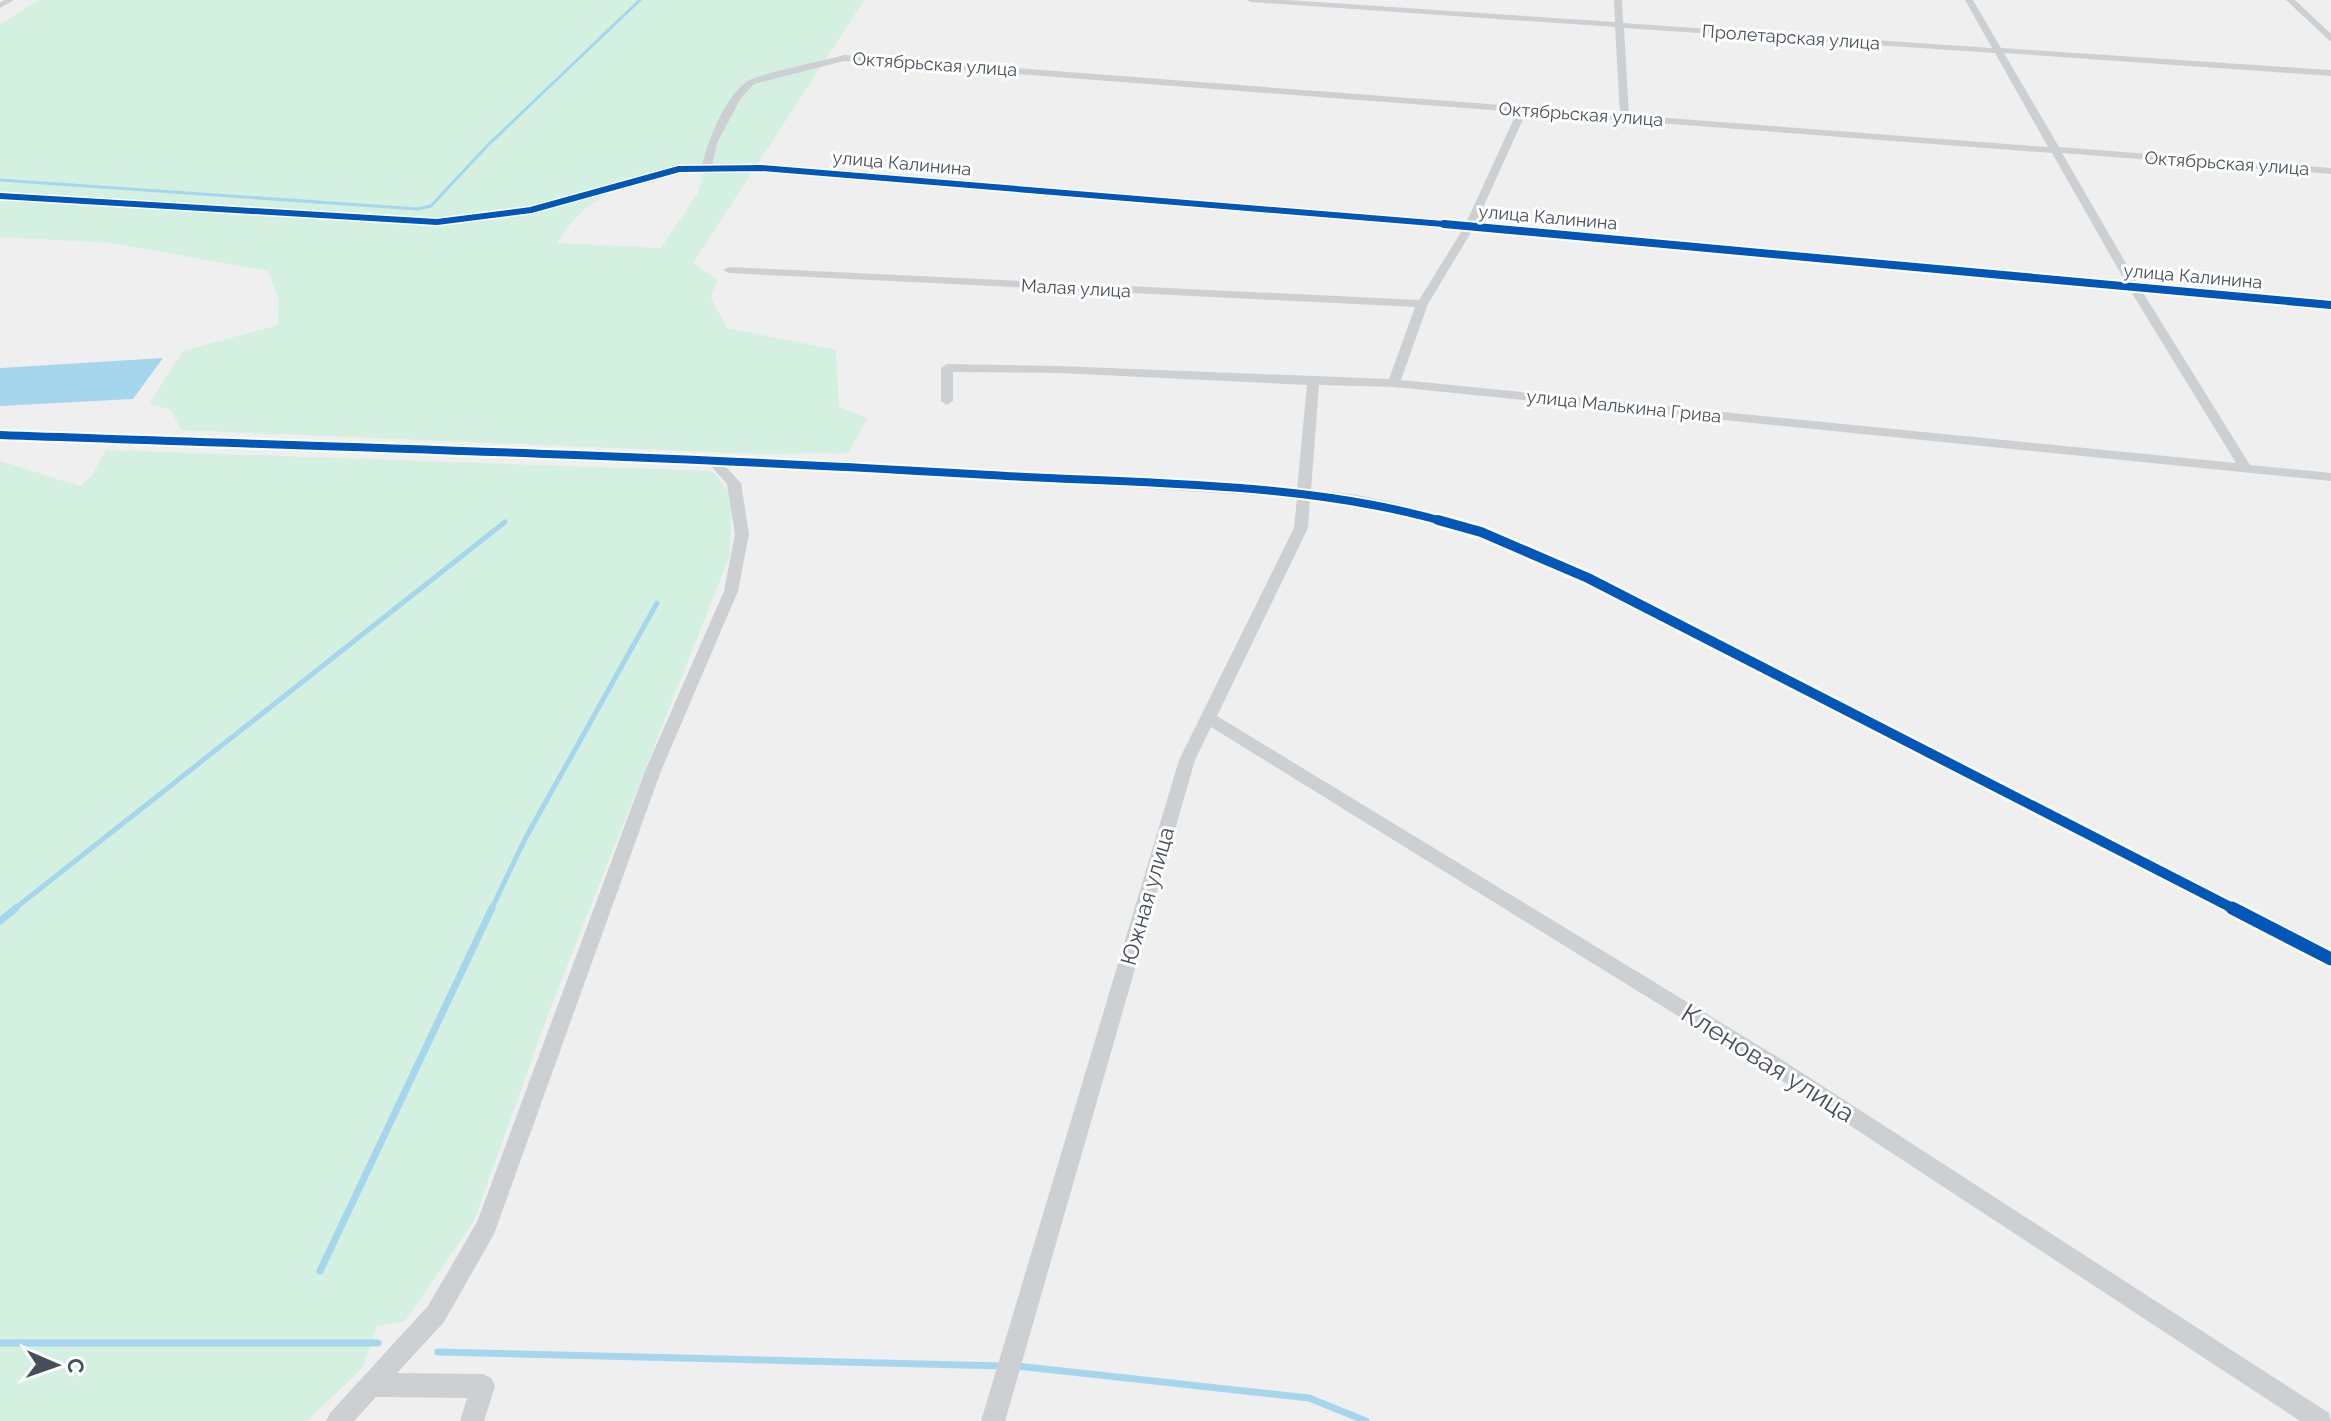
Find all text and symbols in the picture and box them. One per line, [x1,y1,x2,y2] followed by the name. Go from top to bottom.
[1701,20,1881,54] street label: Пролетарская улица
[852,48,1018,80] street label: Октябрьская улица
[1498,98,1664,130] street label: Октябрьская улица
[832,146,972,180] street label: улица Калинина
[2144,147,2310,179] street label: Октябрьская улица
[1478,200,1618,234] street label: улица Калинина
[2123,259,2263,293] street label: улица Калинина
[1021,275,1131,301] street label: Малая улица
[1526,385,1722,427] street label: улица Малькина Грива
[1115,824,1179,968] street label: Южная улица
[1676,998,1860,1128] street label: Кленовая улица
[16,1325,96,1405] north arrow
[63,1358,89,1374] text: С

